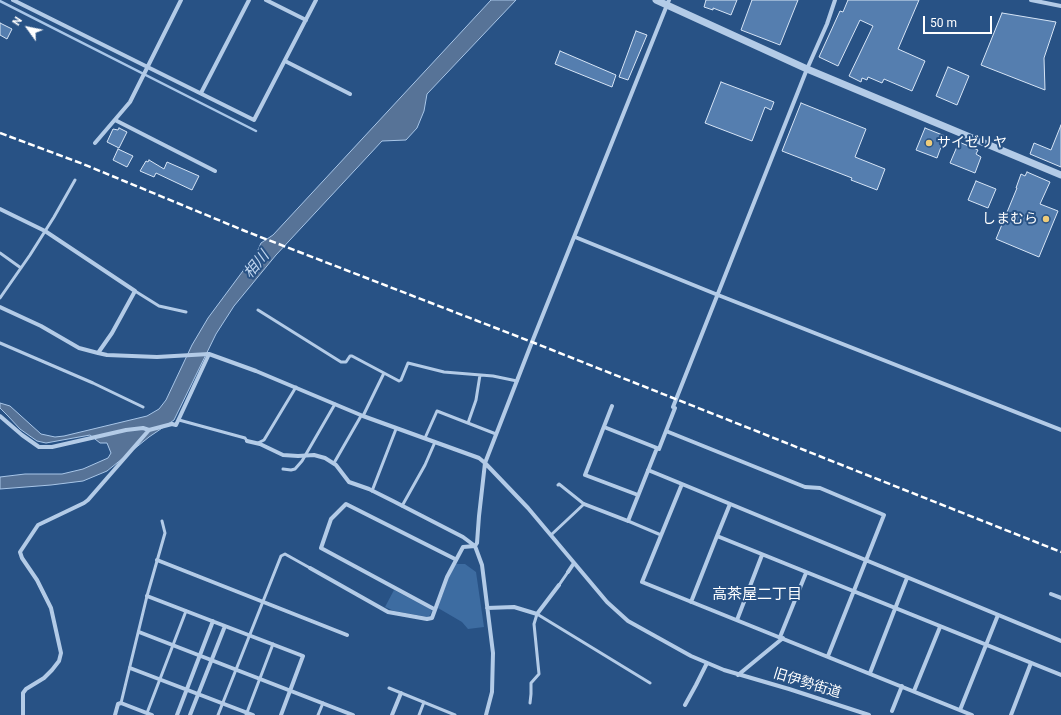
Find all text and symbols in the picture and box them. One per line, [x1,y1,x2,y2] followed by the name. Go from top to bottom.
[8,8,48,48] north arrow
[925,8,994,34] scale bar
[10,14,25,28] text: N
[930,16,957,30] text: 50 m
[937,135,1007,151] place label: サイゼリヤ
[924,138,934,148] marker: サイゼリヤ
[982,211,1038,227] place label: しまむら
[1041,214,1051,224] marker: しまむら
[240,248,274,282] water label: 相川
[712,586,802,604] district label: 高茶屋二丁目
[771,666,843,702] street label: 旧伊勢街道

